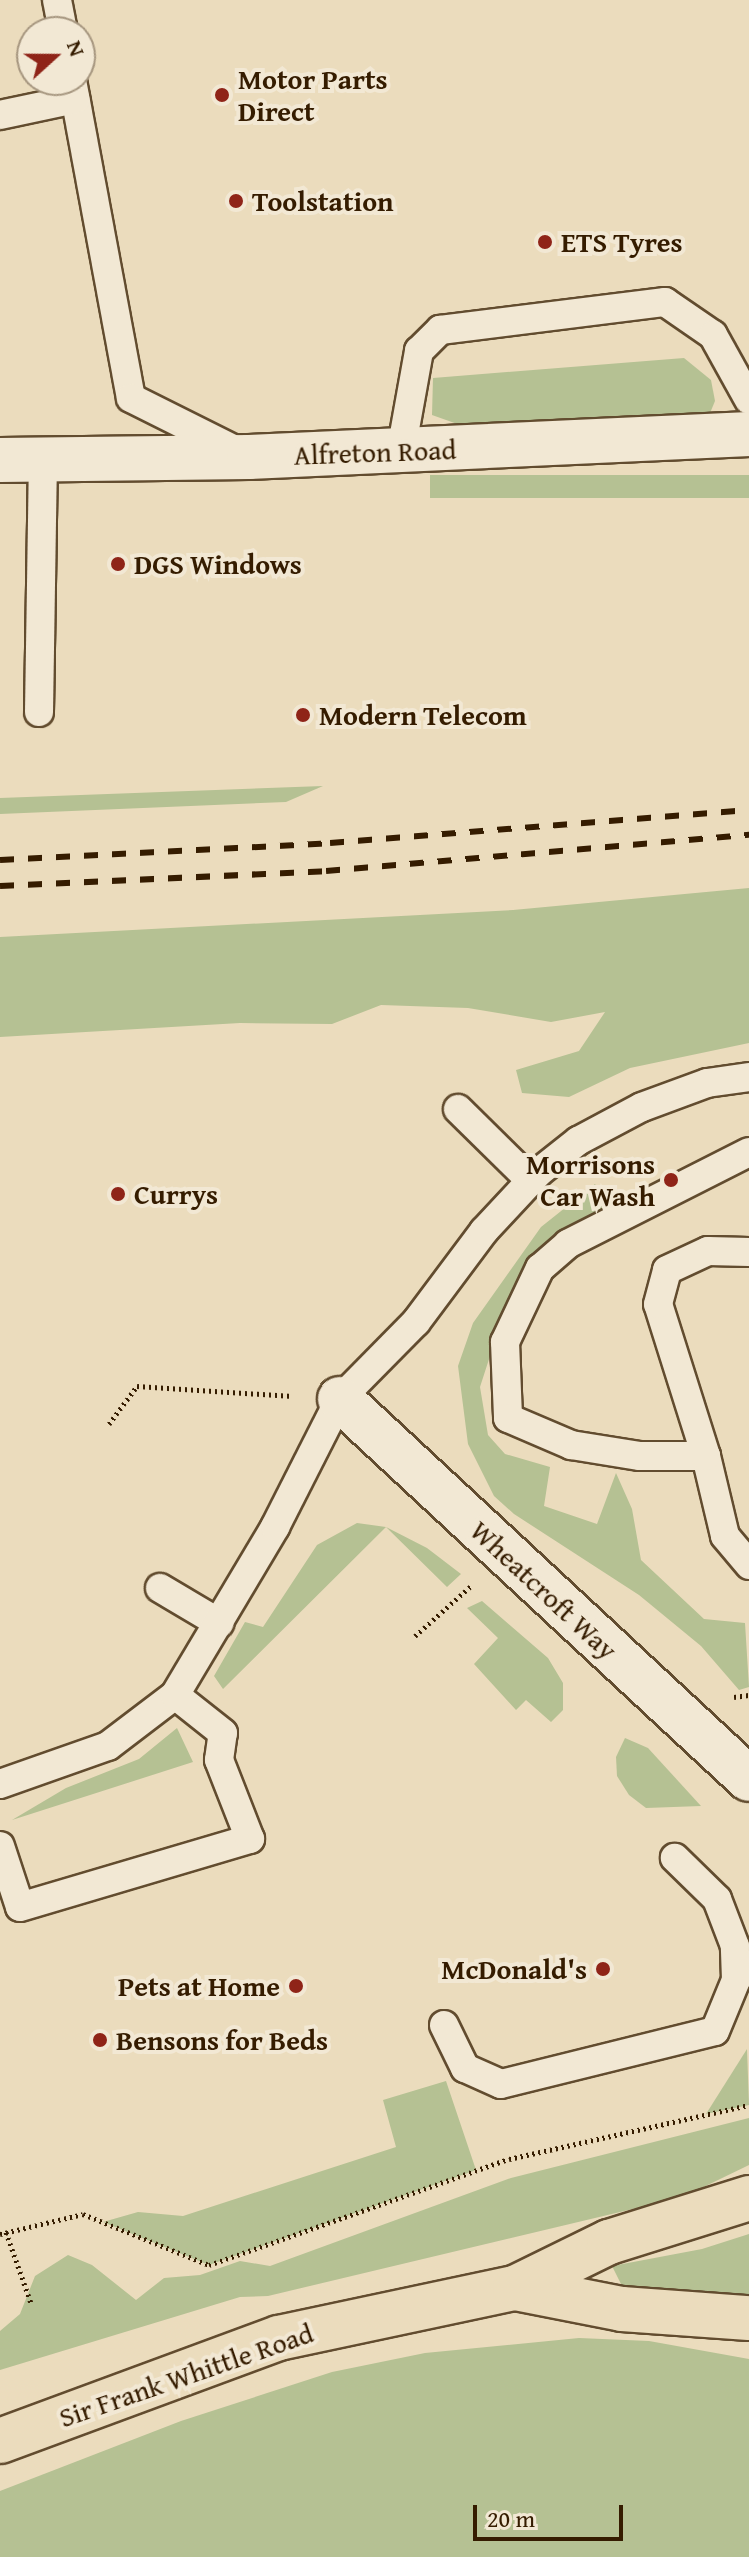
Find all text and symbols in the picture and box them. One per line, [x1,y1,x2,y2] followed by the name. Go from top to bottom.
[16,16,96,96] north arrow
[59,36,94,61] text: N
[238,62,388,128] place label: Motor Parts Direct
[213,86,231,104] marker: Motor Parts Direct
[252,184,394,218] place label: Toolstation
[227,192,245,210] marker: Toolstation
[561,225,682,259] place label: ETS Tyres
[536,233,554,251] marker: ETS Tyres
[293,432,457,472] street label: Alfreton Road
[134,547,302,581] place label: DGS Windows
[109,555,127,573] marker: DGS Windows
[319,698,527,732] place label: Modern Telecom
[294,706,312,724] marker: Modern Telecom
[526,1147,655,1213] place label: Morrisons Car Wash
[662,1171,680,1189] marker: Morrisons Car Wash
[134,1177,218,1211] place label: Currys
[109,1185,127,1203] marker: Currys
[464,1513,624,1667] street label: Wheatcroft Way
[441,1952,587,1986] place label: McDonald's
[594,1960,612,1978] marker: McDonald's
[118,1969,280,2003] place label: Pets at Home
[287,1977,305,1995] marker: Pets at Home
[116,2023,328,2057] place label: Bensons for Beds
[91,2031,109,2049] marker: Bensons for Beds
[55,2316,317,2434] street label: Sir Frank Whittle Road
[477,2489,627,2539] scale bar
[487,2501,535,2536] text: 20 m

